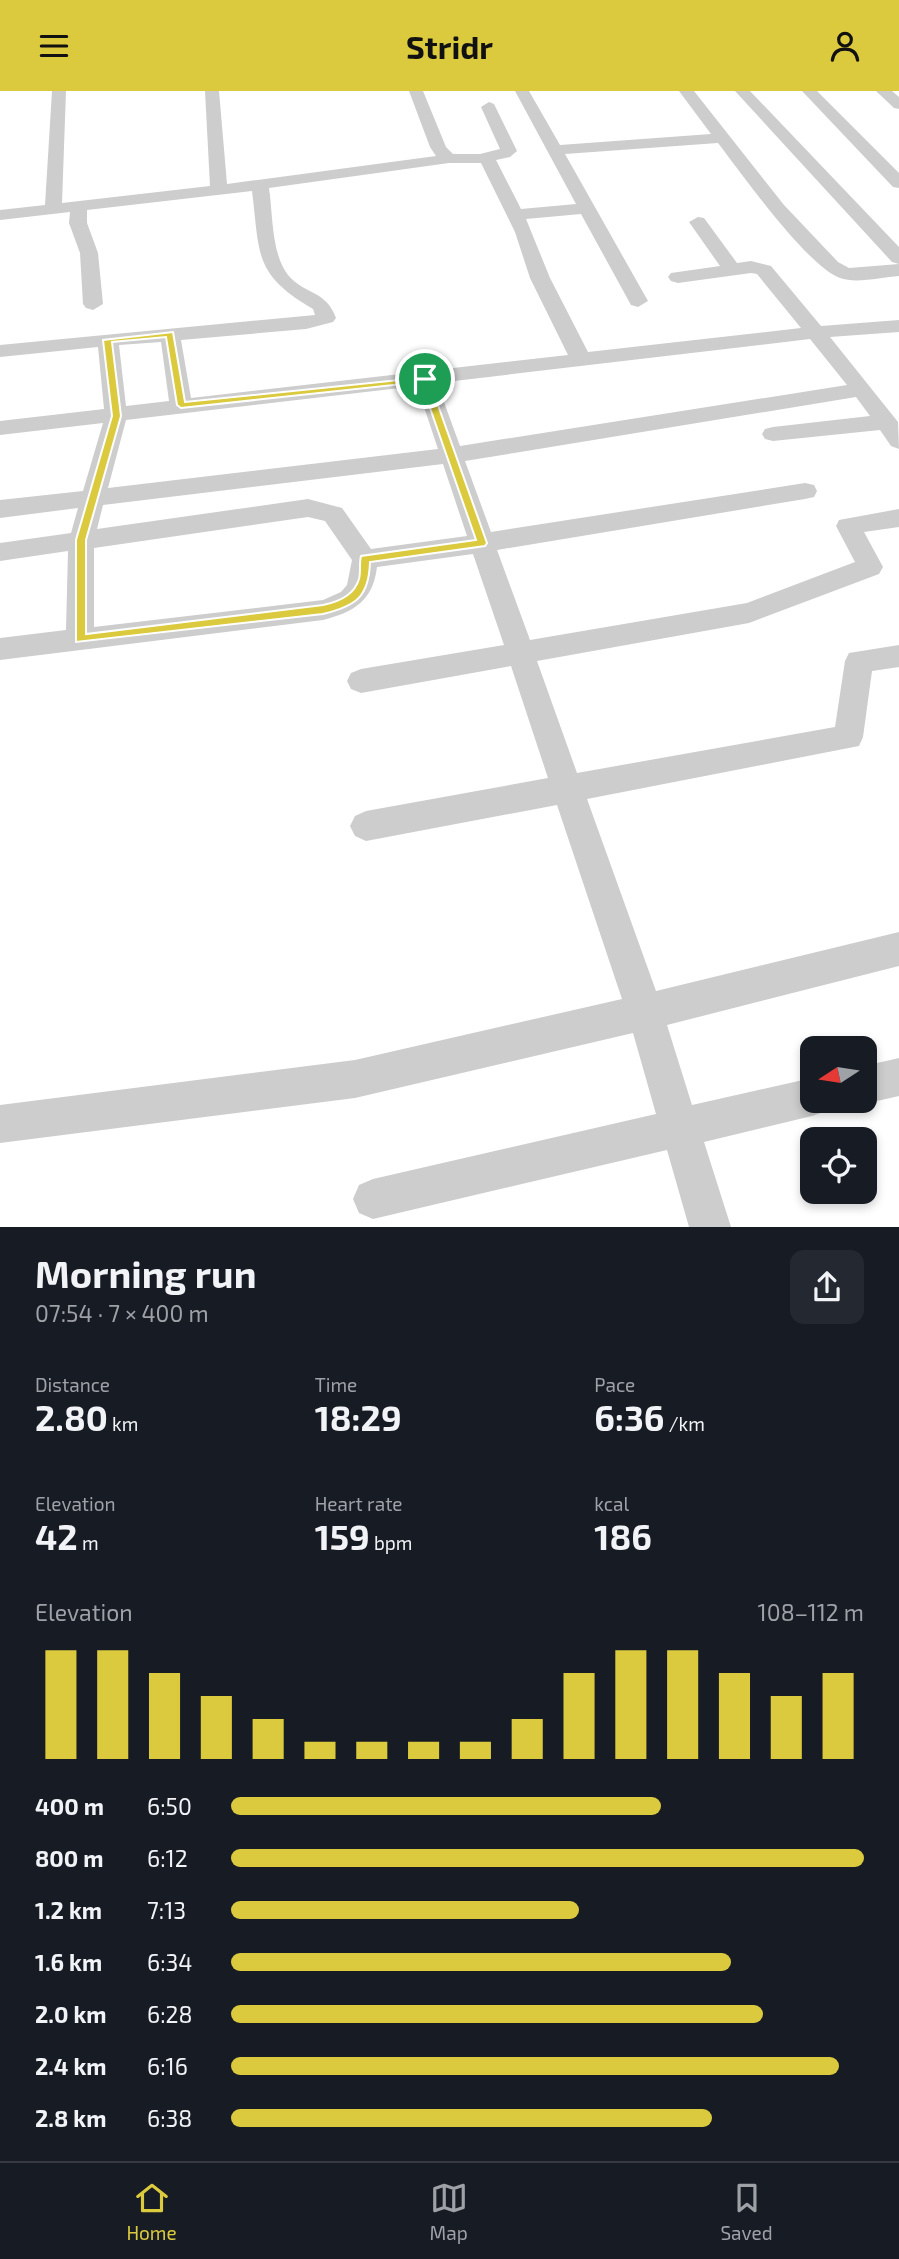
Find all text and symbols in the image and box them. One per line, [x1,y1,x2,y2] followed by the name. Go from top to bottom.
[35,27,73,65] icon: menu
[406,27,493,65] text: Stridr
[826,27,864,65] icon: person
[395,349,455,409] pin
[406,360,444,398] icon: arrive
[800,1036,877,1113] north arrow
[800,1036,877,1204] map controls
[800,1127,877,1204] button: locate
[35,1250,256,1296] text: Morning run
[790,1250,864,1324] button: share
[35,1299,209,1327] text: 07:54 · 7 × 400 m
[35,1373,110,1396] text: Distance
[315,1373,357,1396] text: Time
[594,1373,635,1396] text: Pace
[35,1396,108,1438] text: 2.80
[315,1396,402,1438] text: 18:29
[594,1396,664,1438] text: 6:36
[108,1412,138,1435] text: km
[664,1412,705,1435] text: /km
[35,1492,116,1515] text: Elevation
[315,1492,403,1515] text: Heart rate
[594,1492,629,1515] text: kcal
[35,1515,78,1557] text: 42
[315,1515,370,1557] text: 159
[594,1515,652,1557] text: 186
[78,1531,99,1554] text: m
[370,1531,412,1554] text: bpm
[35,1598,133,1626] text: Elevation
[758,1598,864,1626] text: 108–112 m
[35,1792,104,1820] text: 400 m
[147,1792,192,1820] text: 6:50
[35,1844,104,1872] text: 800 m
[147,1844,188,1872] text: 6:12
[35,1896,102,1924] text: 1.2 km
[147,1896,186,1924] text: 7:13
[35,1948,102,1976] text: 1.6 km
[147,1948,193,1976] text: 6:34
[35,2000,107,2028] text: 2.0 km
[147,2000,192,2028] text: 6:28
[35,2052,107,2080] text: 2.4 km
[147,2052,188,2080] text: 6:16
[35,2104,106,2132] text: 2.8 km
[147,2104,192,2132] text: 6:38
[126,2179,177,2244] tab: Home
[430,2179,468,2244] tab: Map
[720,2179,773,2244] tab: Saved

